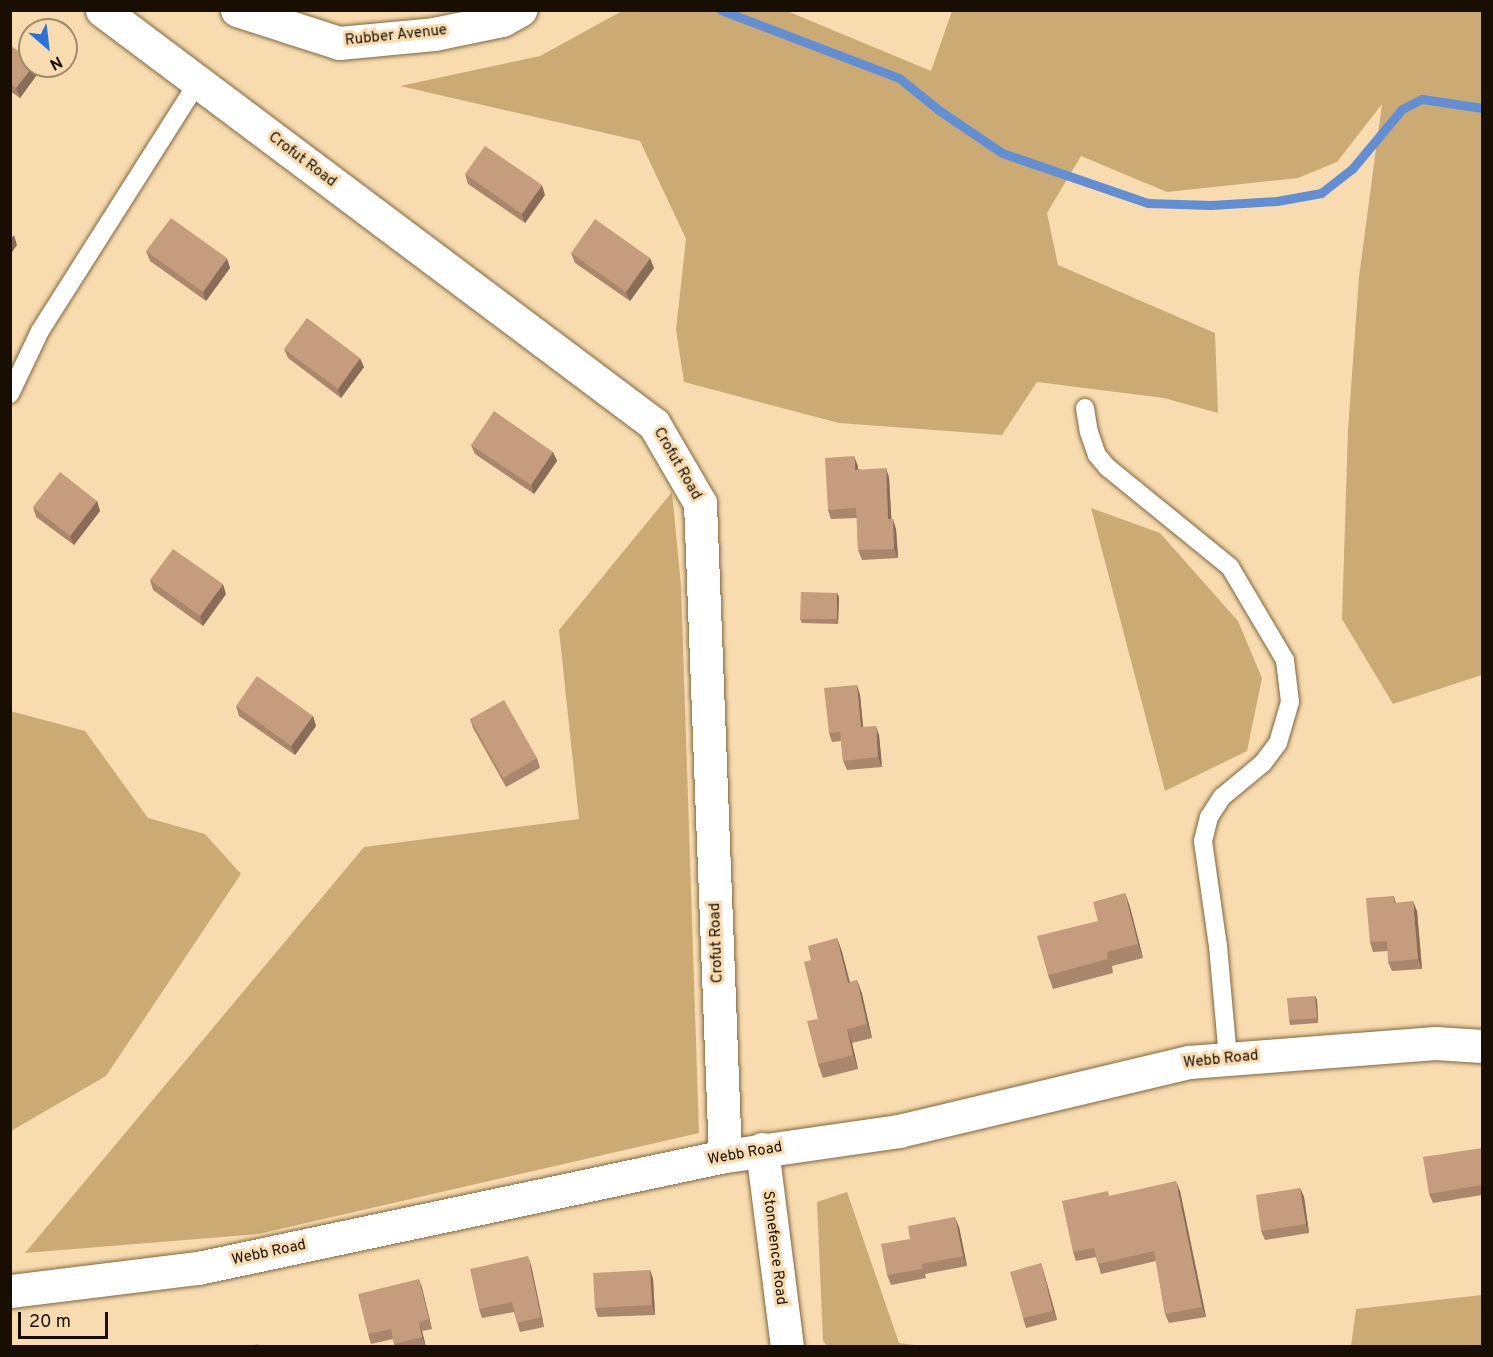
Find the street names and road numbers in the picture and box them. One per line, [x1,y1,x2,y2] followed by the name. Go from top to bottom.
[344,22,448,50] street label: Rubber Avenue
[264,129,340,191] street label: Crofut Road
[649,425,705,503] street label: Crofut Road
[707,903,727,983] street label: Crofut Road
[1183,1047,1259,1073] street label: Webb Road
[706,1139,784,1169] street label: Webb Road
[758,1190,790,1306] street label: Stonefence Road
[230,1236,308,1270] street label: Webb Road

